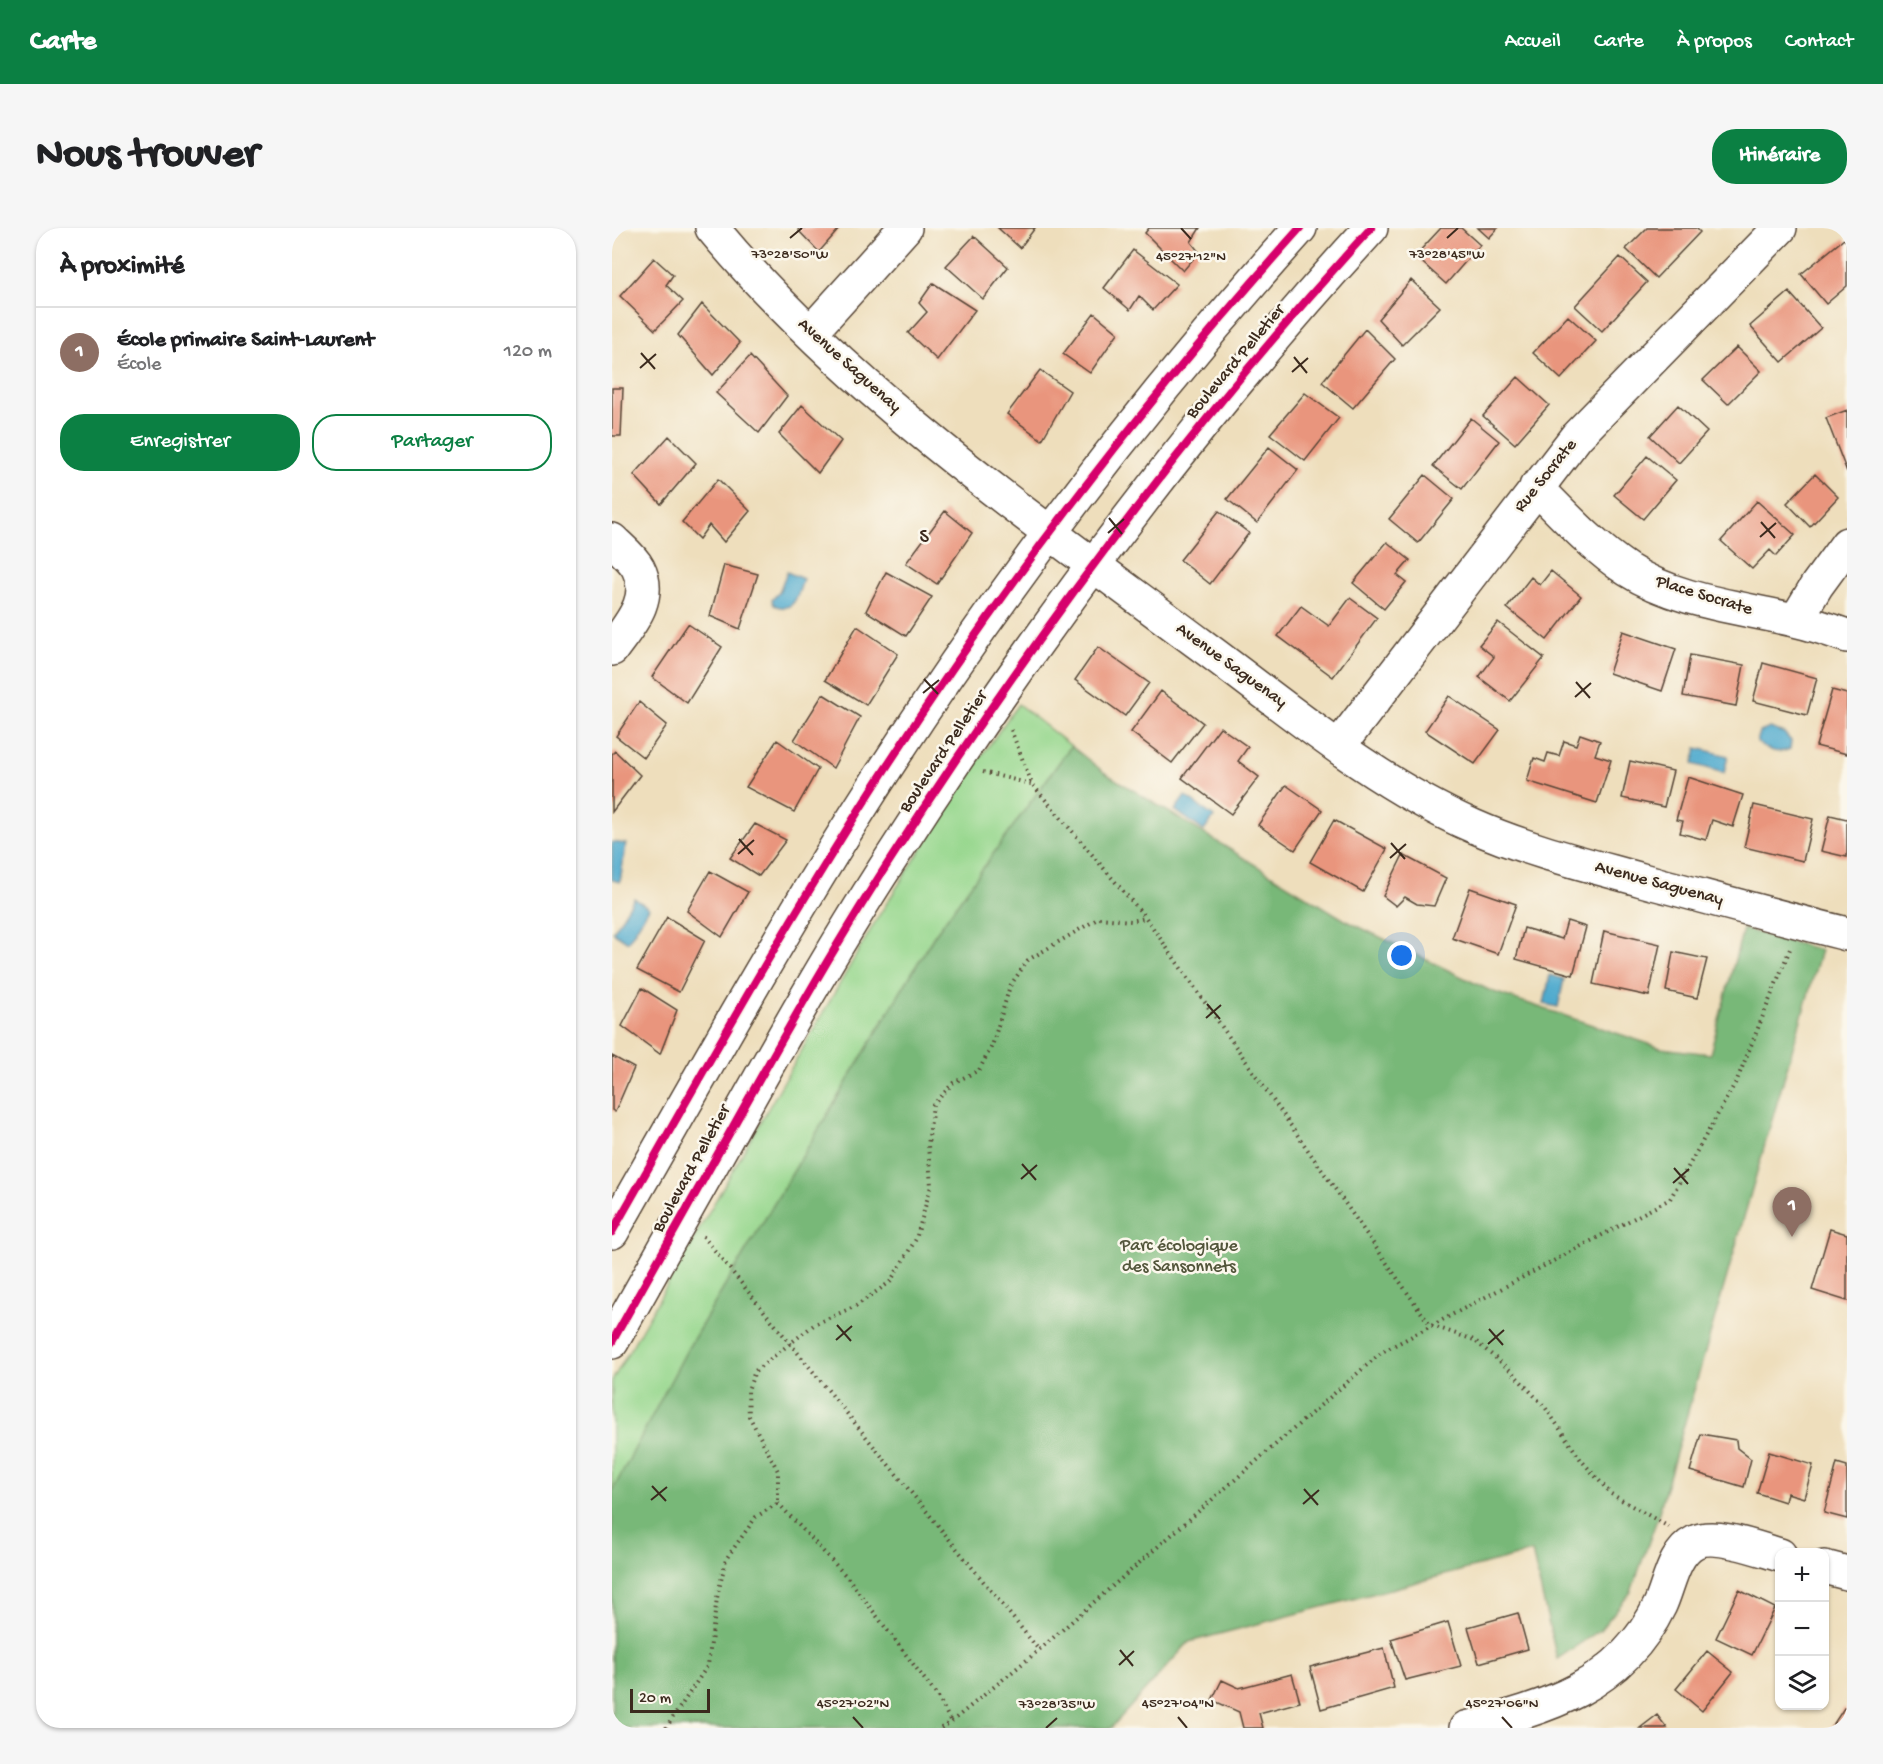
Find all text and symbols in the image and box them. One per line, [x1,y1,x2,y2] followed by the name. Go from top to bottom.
[30,26,97,59] text: Carte
[1504,30,1561,55] text: Accueil
[1594,30,1644,55] text: Carte
[1677,30,1752,55] text: À propos
[1785,30,1853,55] text: Contact
[1712,129,1847,184] button: Itinéraire
[36,132,259,181] text: Nous trouver
[750,246,829,264] text: 73°28'50"W
[1408,246,1485,264] text: 73°28'45"W
[1156,248,1226,266] text: 45°27'12"N
[60,252,184,283] text: À proximité
[1181,299,1291,424] street label: Boulevard Pelletier
[793,314,905,418] street label: Avenue Saguenay
[117,328,374,354] text: École primaire Saint-Laurent
[75,341,84,364] text: 1
[504,341,552,364] text: 120 m
[117,354,161,377] text: École
[60,414,300,471] button: Enregistrer
[312,414,552,471] button: Partager
[1510,435,1582,517] street label: Rue Socrate
[920,527,930,550] district label: S
[1652,571,1756,621] street label: Place Socrate
[1171,619,1291,713] street label: Avenue Saguenay
[895,686,994,818] street label: Boulevard Pelletier
[1592,857,1726,911] street label: Avenue Saguenay
[1387,941,1416,970] your location
[648,1100,737,1237] street label: Boulevard Pelletier
[1772,1188,1812,1237] pin: 1
[1119,1236,1238,1278] park label: Parc écologique des Sansonnets
[1775,1548,1829,1710] map controls
[1775,1548,1829,1602] button: +
[1775,1602,1829,1656] button: −
[1775,1656,1829,1710] button: layers
[630,1686,710,1714] scale bar
[639,1690,671,1709] text: 20 m
[817,1695,890,1713] text: 45°27'02"N
[1142,1695,1214,1713] text: 45°27'04"N
[1466,1695,1539,1713] text: 45°27'06"N
[1018,1696,1095,1714] text: 73°28'35"W

